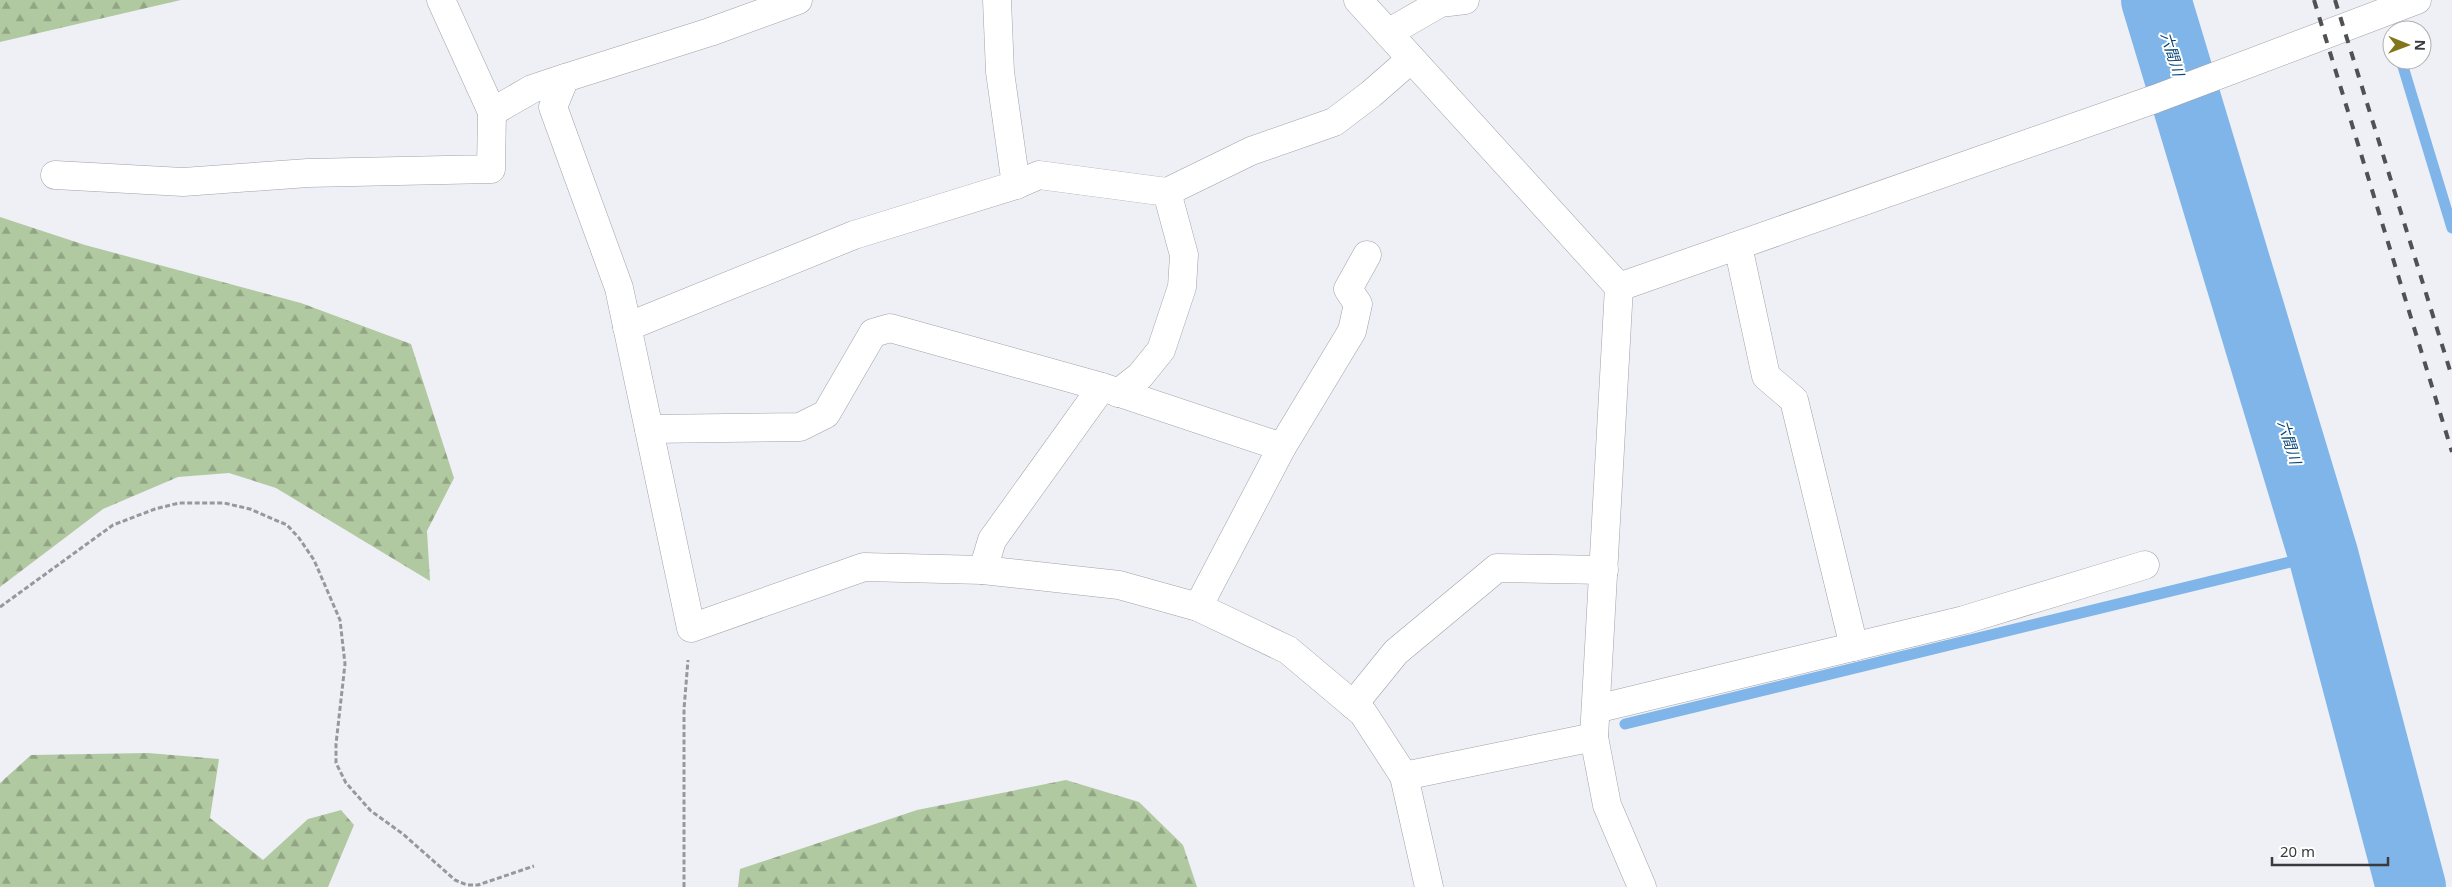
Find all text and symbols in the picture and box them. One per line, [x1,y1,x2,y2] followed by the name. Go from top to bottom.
[2382,20,2432,70] north arrow
[2157,29,2190,80] water label: 六間川
[2411,39,2430,51] text: N
[2274,417,2307,468] water label: 六間川
[2272,834,2388,866] scale bar
[2280,841,2315,861] text: 20 m

